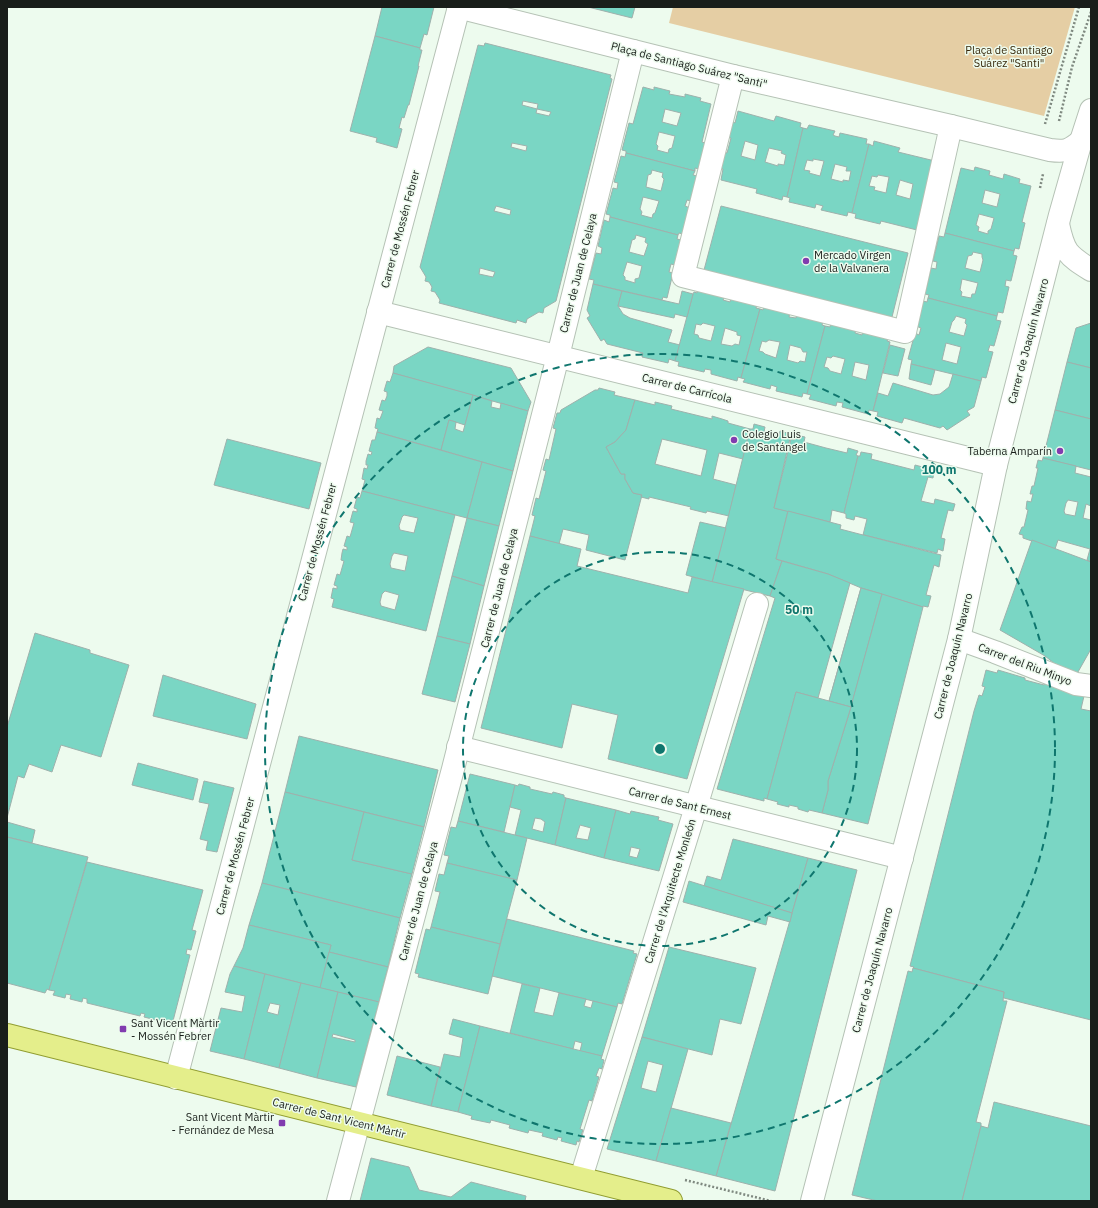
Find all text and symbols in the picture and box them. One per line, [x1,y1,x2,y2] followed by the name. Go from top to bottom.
[609,39,769,91] street label: Plaça de Santiago Suárez "Santi"
[965,43,1053,70] park label: Plaça de Santiago Suárez "Santi"
[378,169,422,289] street label: Carrer de Mossén Febrer
[556,212,600,334] street label: Carrer de Juan de Celaya
[814,248,891,275] place label: Mercado Virgen de la Valvanera
[801,256,811,266] marker: Mercado Virgen de la Valvanera
[1005,277,1051,405] street label: Carrer de Joaquín Navarro
[640,370,734,406] street label: Carrer de Carrícola
[742,427,806,454] place label: Colegio Luis de Santángel
[729,435,739,445] marker: Colegio Luis de Santángel
[967,444,1052,458] place label: Taberna Amparín
[1055,446,1065,456] marker: Taberna Amparín
[921,462,957,477] text: 100 m
[295,482,339,602] street label: Carrer de Mossén Febrer
[477,527,521,649] street label: Carrer de Juan de Celaya
[931,592,975,720] street label: Carrer de Joaquín Navarro
[785,602,813,617] text: 50 m
[976,640,1074,688] street label: Carrer del Riu Minyo
[653,742,667,756] centre of rings
[627,783,733,823] street label: Carrer de Sant Ernest
[213,796,257,916] street label: Carrer de Mossén Febrer
[641,817,699,965] street label: Carrer de l'Arquitecte Monleón
[395,840,441,962] street label: Carrer de Juan de Celaya
[849,906,895,1034] street label: Carrer de Joaquín Navarro
[131,1016,219,1043] place label: Sant Vicent Màrtir - Mossén Febrer
[118,1024,128,1034] marker: Sant Vicent Màrtir - Mossén Febrer
[271,1095,407,1141] street label: Carrer de Sant Vicent Màrtir
[171,1110,274,1137] place label: Sant Vicent Màrtir - Fernández de Mesa
[277,1118,287,1128] marker: Sant Vicent Màrtir - Fernández de Mesa

